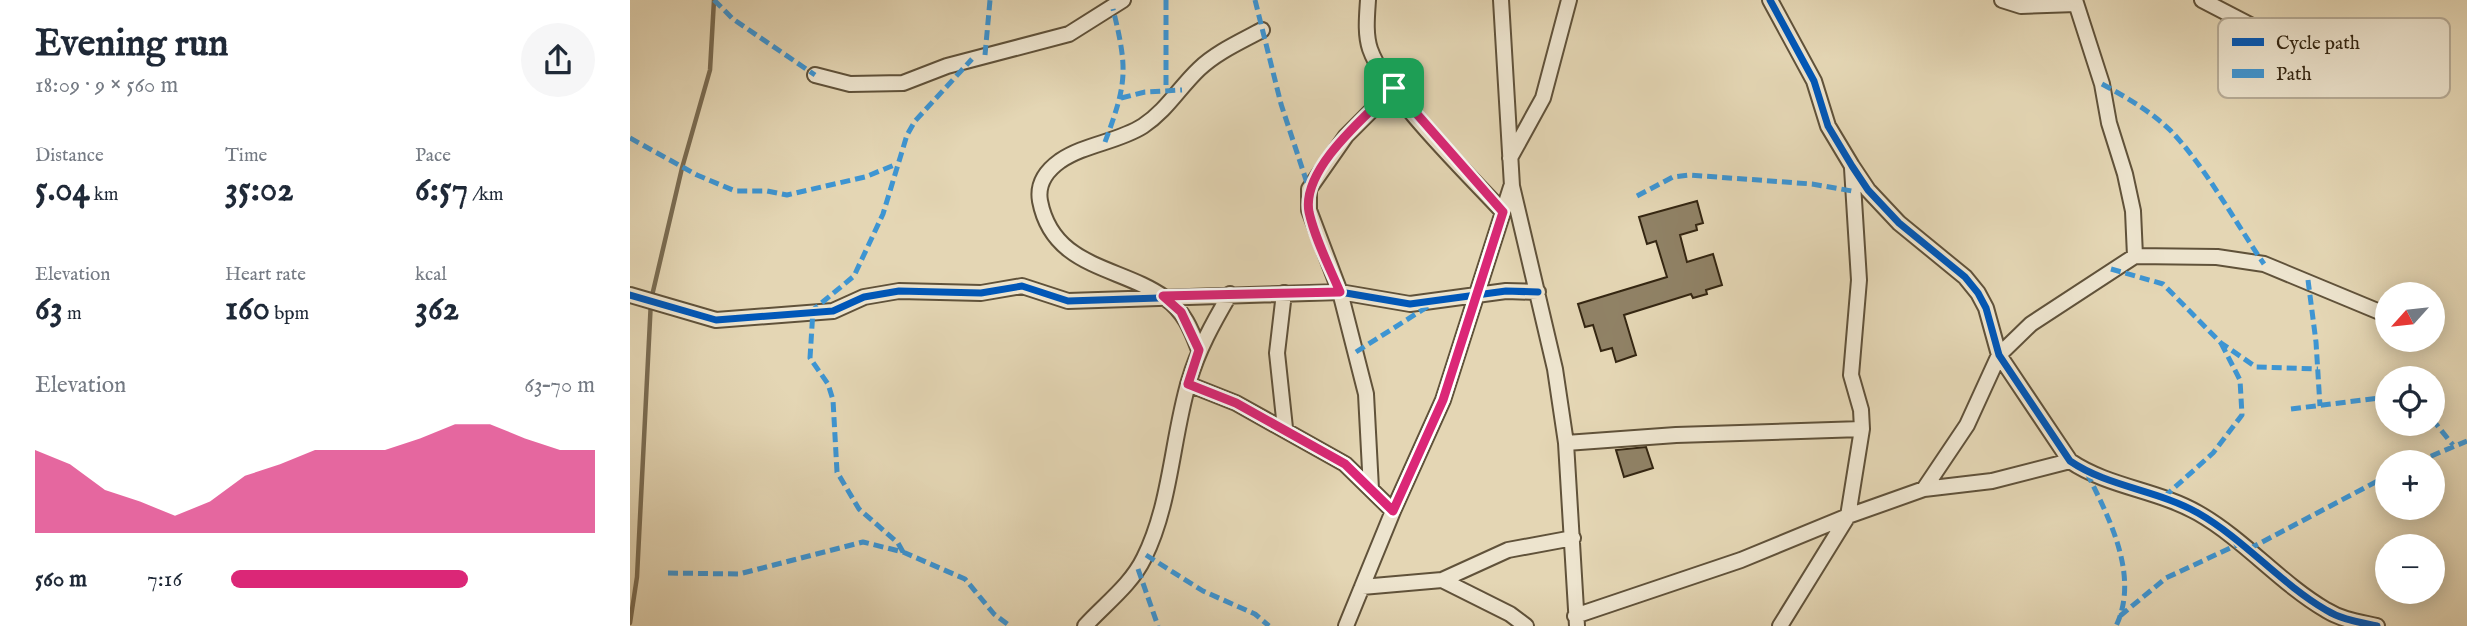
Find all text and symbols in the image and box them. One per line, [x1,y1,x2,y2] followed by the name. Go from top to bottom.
[2218,18,2450,98] legend
[35,21,229,69] text: Evening run
[521,23,595,97] button: share
[2276,32,2360,56] text: Cycle path
[1364,58,1424,118] pin
[2276,63,2312,87] text: Path
[1375,69,1413,107] icon: arrive
[35,71,178,100] text: 18:09 · 9 × 560 m
[35,144,104,168] text: Distance
[225,144,267,168] text: Time
[415,144,451,168] text: Pace
[35,168,90,213] text: 5.04
[225,168,294,213] text: 35:02
[415,168,468,213] text: 6:57
[90,183,119,207] text: km
[468,183,504,207] text: /km
[35,263,110,287] text: Elevation
[225,263,306,287] text: Heart rate
[415,263,447,287] text: kcal
[2375,282,2445,352] north arrow
[2375,282,2445,604] map controls
[35,287,63,332] text: 63
[225,287,270,332] text: 160
[415,287,459,332] text: 362
[63,302,82,326] text: m
[270,302,309,326] text: bpm
[2375,366,2445,436] button: locate
[35,371,126,400] text: Elevation
[524,371,595,400] text: 63–70 m
[2375,450,2445,520] button: +
[2375,534,2445,604] button: −
[35,565,87,594] text: 560 m
[147,565,182,594] text: 7:16

